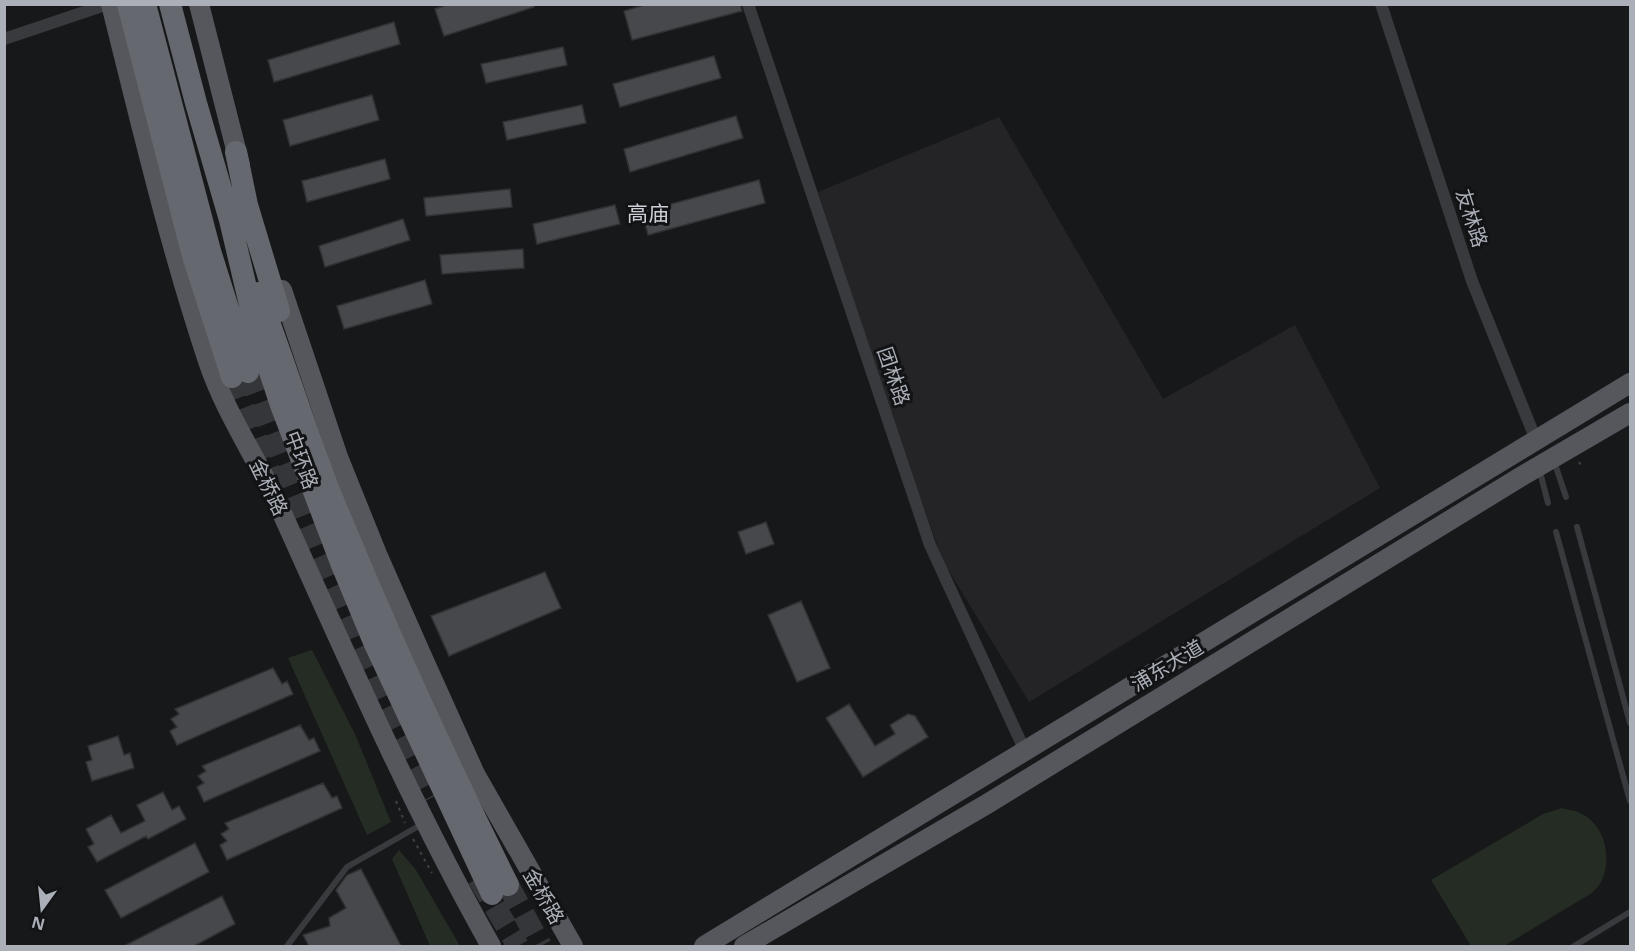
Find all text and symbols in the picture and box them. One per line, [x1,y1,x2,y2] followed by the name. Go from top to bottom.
[1450,185,1494,251] street label: 友林路
[627,199,669,227] district label: 高庙
[871,343,917,409] street label: 团林路
[279,427,325,493] street label: 中环路
[244,454,294,520] street label: 金桥路
[1126,633,1208,697] street label: 浦东大道
[517,863,571,929] street label: 金桥路
[12,879,72,939] north arrow
[29,911,47,936] text: N

